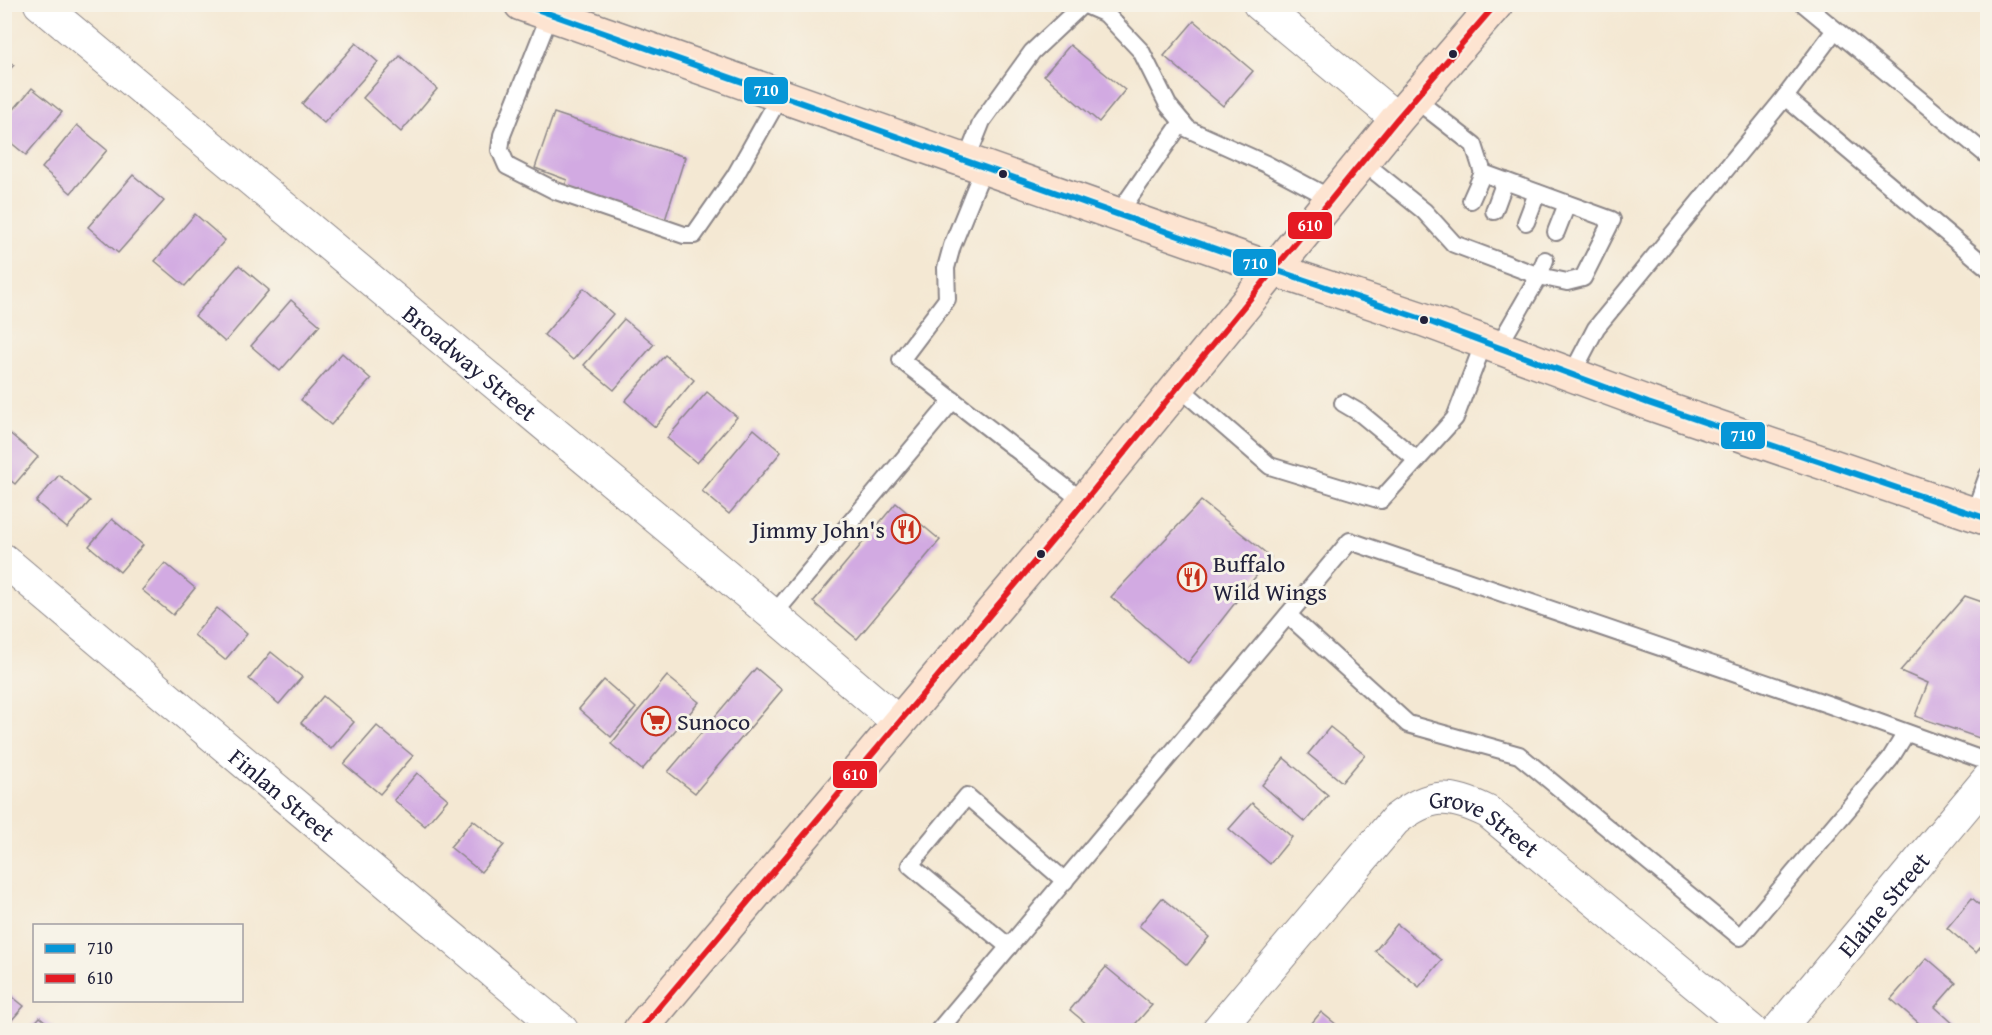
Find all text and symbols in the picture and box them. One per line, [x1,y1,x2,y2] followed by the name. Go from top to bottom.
[1447,48,1459,60] unlabelled marker
[743,76,789,105] line badge: 710
[754,78,778,102] text: 710
[997,168,1009,180] unlabelled marker
[1287,211,1333,240] line badge: 610
[1298,213,1322,237] text: 610
[1232,248,1277,277] line badge: 710
[1243,251,1267,275] text: 710
[395,296,545,429] street label: Broadway Street
[1418,314,1430,326] unlabelled marker
[1720,421,1766,450] line badge: 710
[1731,423,1755,447] text: 710
[749,512,885,547] place label: Jimmy John's
[890,513,922,545] restaurant icon: Jimmy John's
[1213,546,1327,609] place label: Buffalo Wild Wings
[1035,548,1047,560] unlabelled marker
[1176,561,1208,593] restaurant icon: Buffalo Wild Wings
[677,704,750,739] place label: Sunoco
[640,705,672,737] supermarket icon: Sunoco
[222,739,344,850] street label: Finlan Street
[832,760,878,789] line badge: 610
[843,762,867,786] text: 610
[1426,781,1548,866] street label: Grove Street
[1829,844,1938,964] street label: Elaine Street
[33,924,243,1002] legend
[87,934,113,961] text: 710
[87,964,113,991] text: 610

